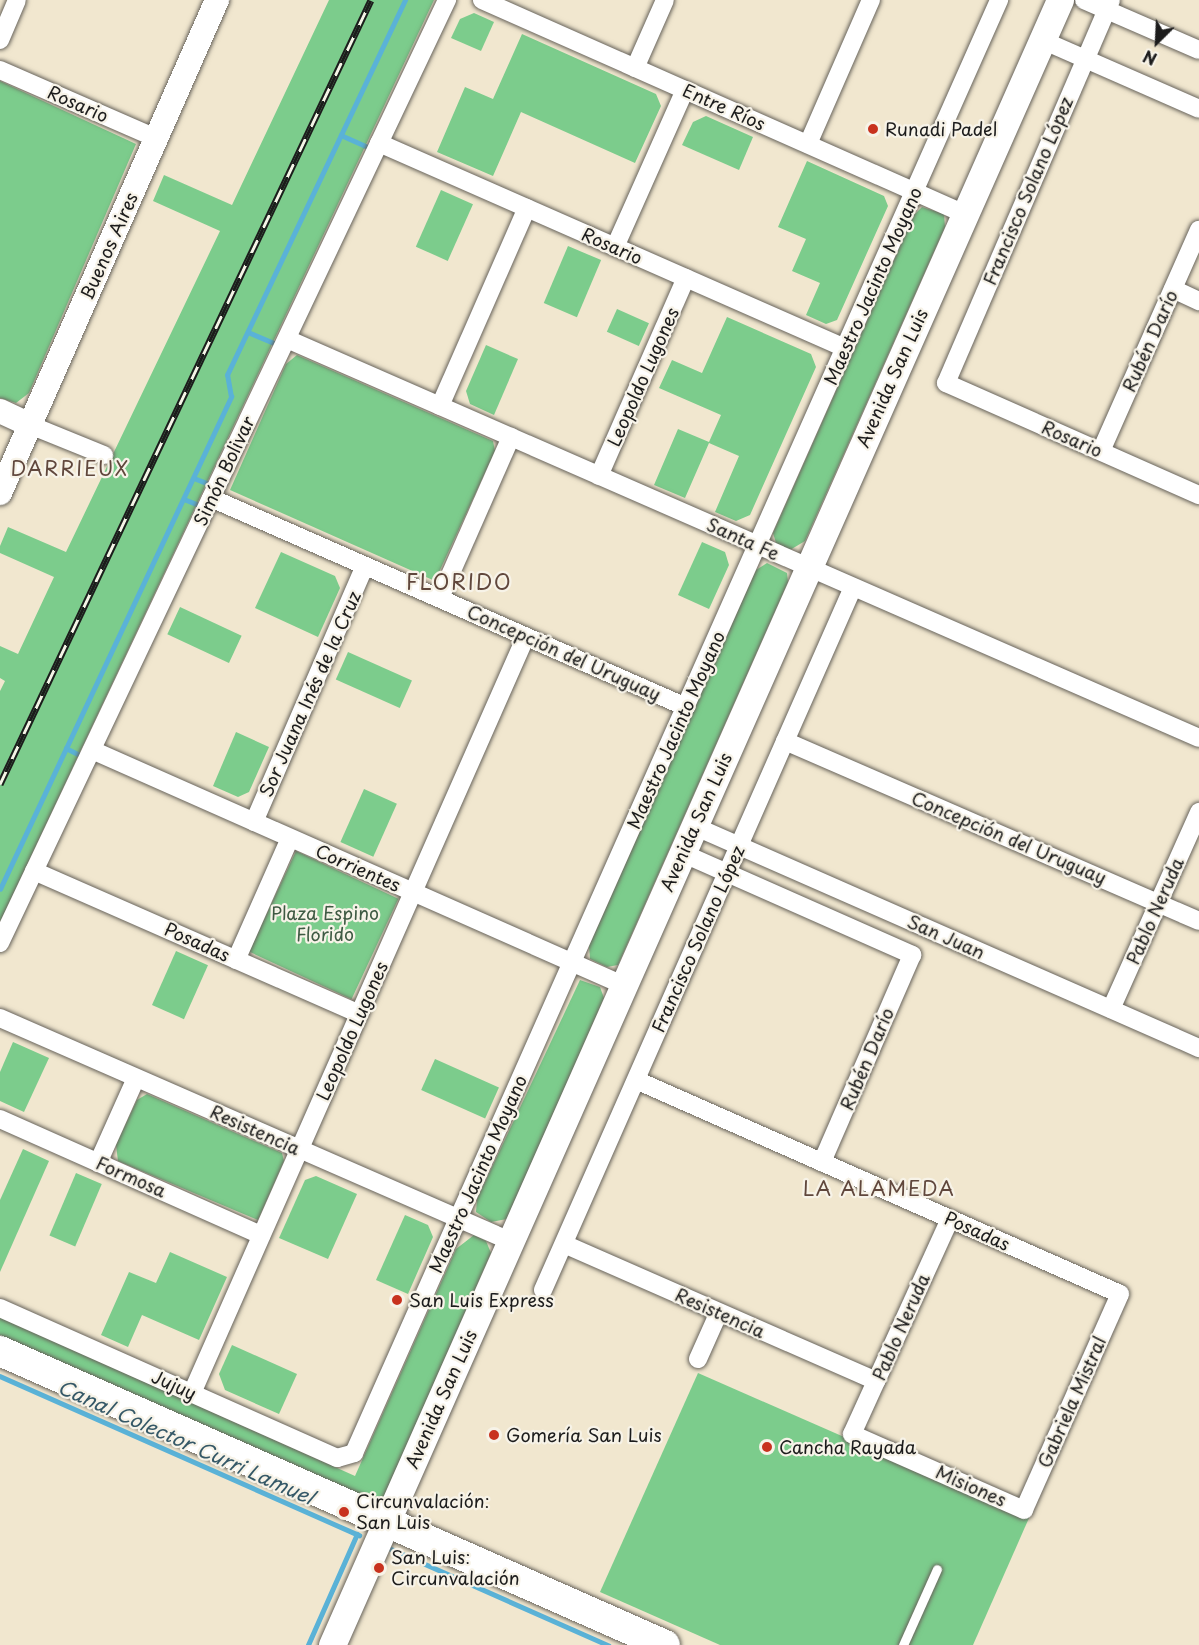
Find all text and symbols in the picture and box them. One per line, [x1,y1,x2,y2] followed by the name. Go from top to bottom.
[1127,12,1187,72] north arrow
[1139,45,1160,72] text: N
[679,79,769,135] street label: Entre Ríos
[44,81,112,127] street label: Rosario
[979,94,1077,288] street label: Francisco Solano López
[885,118,997,140] place label: Runadi Padel
[866,122,880,136] marker: Runadi Padel
[819,183,927,389] street label: Maestro Jacinto Moyano
[76,189,142,303] street label: Buenos Aires
[578,223,646,269] street label: Rosario
[1118,286,1182,396] street label: Rubén Darío
[603,304,683,450] street label: Leopoldo Lugones
[852,306,932,450] street label: Avenida San Luis
[189,413,259,529] street label: Simón Bolivar
[1038,416,1106,462] street label: Rosario
[11,456,129,480] district label: DARRIEUX
[704,514,782,564] street label: Santa Fe
[408,568,510,594] district label: FLORIDO
[255,588,365,800] street label: Sor Juana Inés de la Cruz
[464,601,664,705] street label: Concepción del Uruguay
[622,627,730,833] street label: Maestro Jacinto Moyano
[656,750,736,894] street label: Avenida San Luis
[909,787,1109,889] street label: Concepción del Uruguay
[312,840,404,896] street label: Corrientes
[647,843,749,1035] street label: Francisco Solano López
[1122,854,1188,968] street label: Pablo Neruda
[271,903,379,946] park label: Plaza Espino Florido
[904,911,988,963] street label: San Juan
[161,918,233,966] street label: Posadas
[312,958,392,1104] street label: Leopoldo Lugones
[835,1004,899,1114] street label: Rubén Darío
[424,1071,532,1277] street label: Maestro Jacinto Moyano
[207,1101,303,1159] street label: Resistencia
[93,1152,169,1202] street label: Formosa
[803,1176,955,1200] district label: LA ALAMEDA
[941,1207,1013,1255] street label: Posadas
[868,1270,934,1384] street label: Pablo Neruda
[672,1284,768,1342] street label: Resistencia
[409,1289,554,1311] place label: San Luis Express
[390,1293,404,1307] marker: San Luis Express
[401,1327,481,1471] street label: Avenida San Luis
[1033,1333,1111,1471] street label: Gabriela Mistral
[148,1366,200,1404] street label: Jujuy
[54,1374,318,1510] water label: Canal Colector Curri Lamuel
[506,1424,661,1446] place label: Gomería San Luis
[487,1428,501,1442] marker: Gomería San Luis
[779,1436,916,1458] place label: Cancha Rayada
[760,1440,774,1454] marker: Cancha Rayada
[932,1461,1010,1511] street label: Misiones
[356,1491,490,1534] place label: Circunvalación: San Luis
[337,1505,351,1519] marker: Circunvalación: San Luis
[391,1547,520,1590] place label: San Luis: Circunvalación
[372,1561,386,1575] marker: San Luis: Circunvalación

